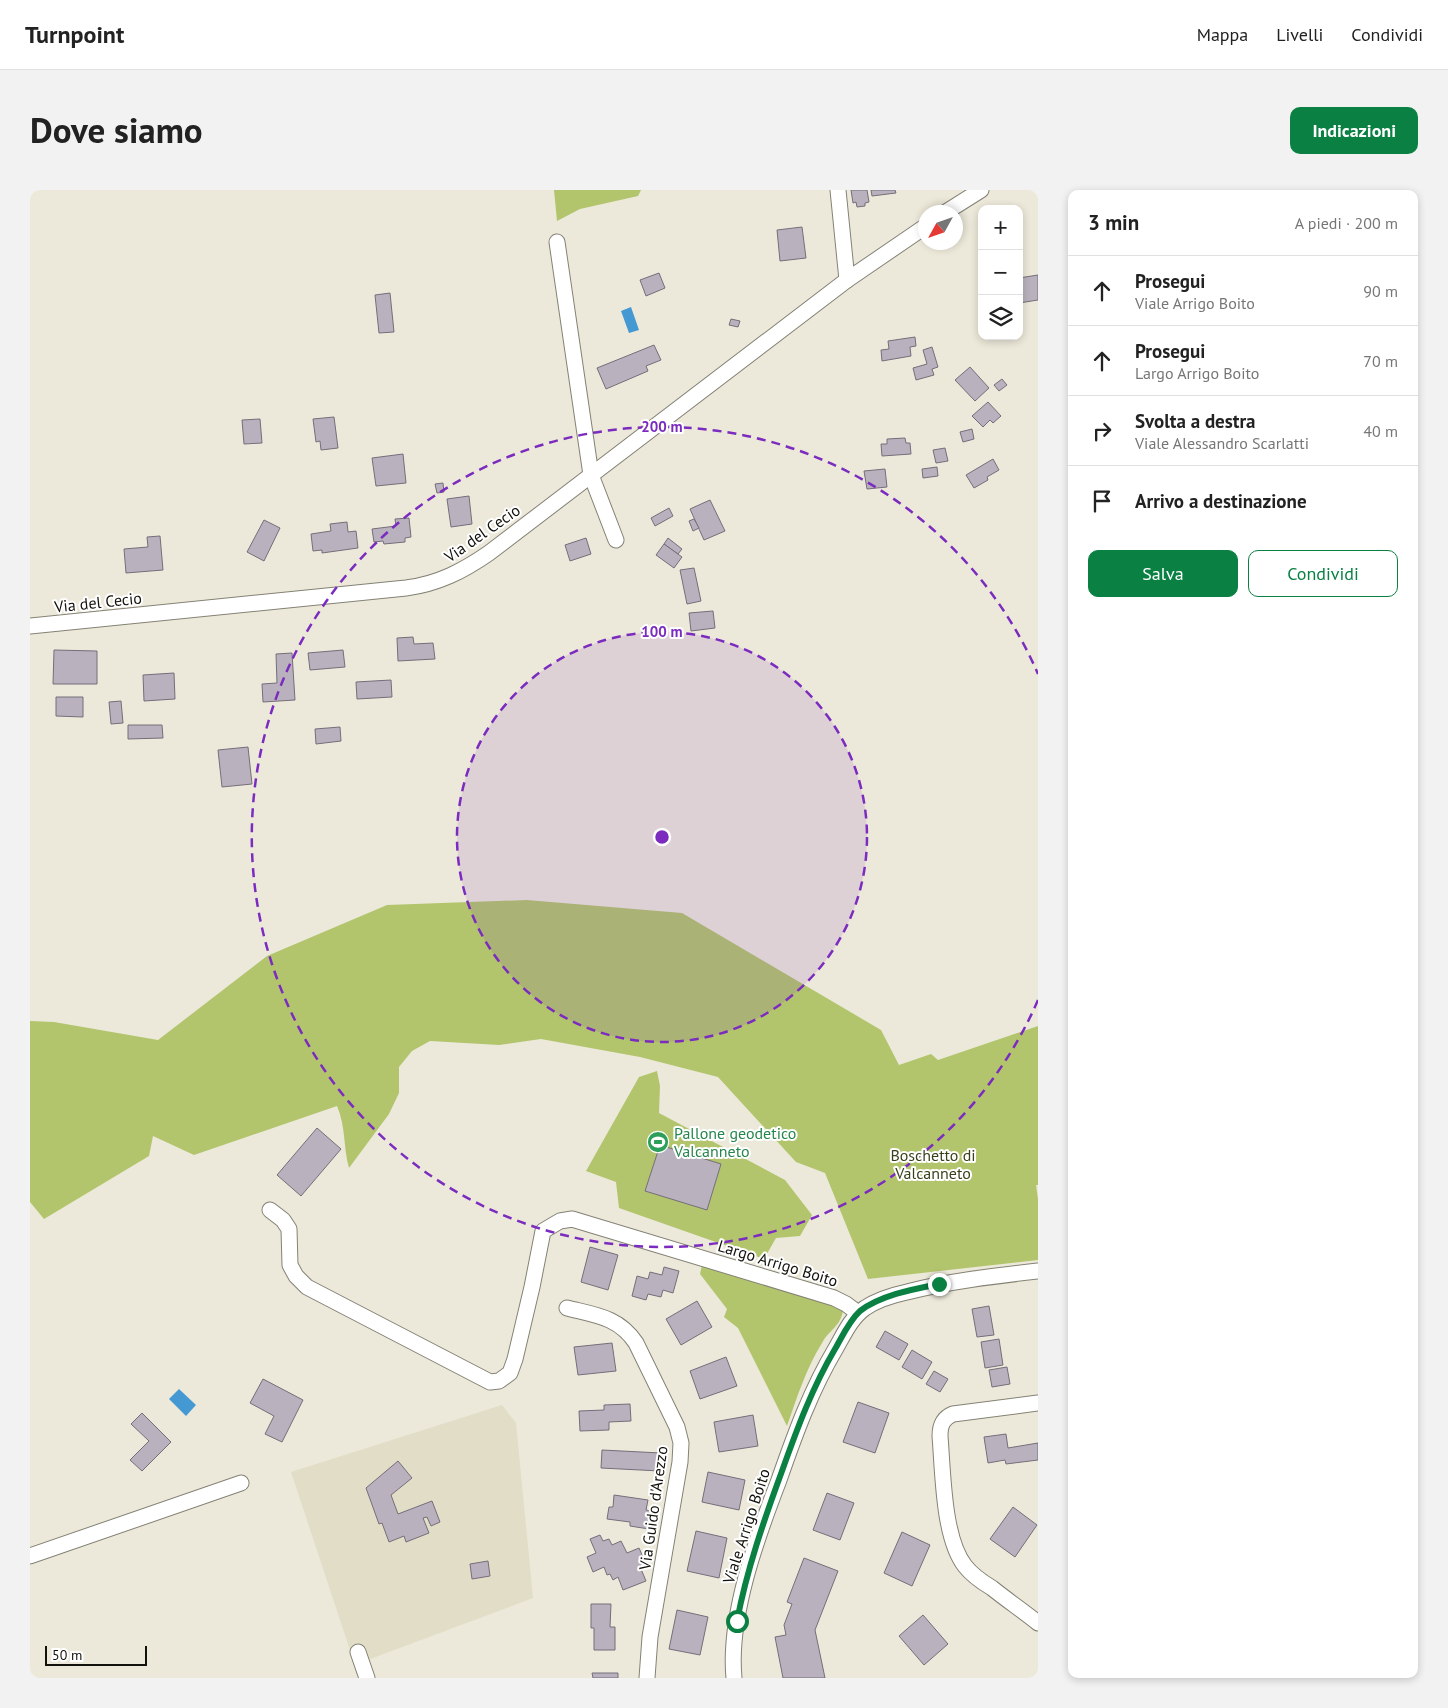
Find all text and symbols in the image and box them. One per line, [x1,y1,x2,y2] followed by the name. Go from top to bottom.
[25,19,124,50] text: Turnpoint
[1197,23,1248,46] text: Mappa
[1276,23,1323,46] text: Livelli
[1351,23,1423,46] text: Condividi
[30,107,203,153] text: Dove siamo
[1290,107,1418,154] button: Indicazioni
[918,205,963,250] north arrow
[978,205,1023,340] map controls
[978,205,1023,250] button: +
[1088,209,1139,236] text: 3 min
[1295,213,1398,233] text: A piedi · 200 m
[978,250,1023,295] button: −
[1135,269,1205,293] text: Prosegui
[1088,277,1116,305] icon: ahead
[1363,281,1398,301] text: 90 m
[1135,293,1255,313] text: Viale Arrigo Boito
[978,295,1023,340] button: layers
[1135,339,1205,363] text: Prosegui
[1088,347,1116,375] icon: ahead
[1363,351,1398,371] text: 70 m
[1135,363,1259,383] text: Largo Arrigo Boito
[1135,409,1256,433] text: Svolta a destra
[641,417,683,436] text: 200 m
[1088,417,1116,445] icon: right
[1363,421,1398,441] text: 40 m
[1135,433,1309,453] text: Viale Alessandro Scarlatti
[1088,487,1116,515] icon: arrive
[1135,489,1307,513] text: Arrivo a destinazione
[439,500,524,567] street label: Via del Cecio
[1088,550,1238,597] button: Salva
[1248,550,1398,597] button: Condividi
[52,587,143,617] street label: Via del Cecio
[641,622,683,641] text: 100 m
[653,828,671,846] centre of rings
[673,1123,796,1161] place label: Pallone geodetico Valcanneto
[646,1130,670,1154] sports icon: Pallone geodetico Valcanneto
[890,1145,976,1183] park label: Boschetto di Valcanneto
[716,1235,840,1291] street label: Largo Arrigo Boito
[928,1273,951,1296] route end
[634,1445,672,1572] street label: Via Guido d'Arezzo
[718,1466,774,1587] street label: Viale Arrigo Boito
[726,1610,749,1633] route start
[45,1643,148,1666] scale bar
[52,1646,82,1664] text: 50 m

